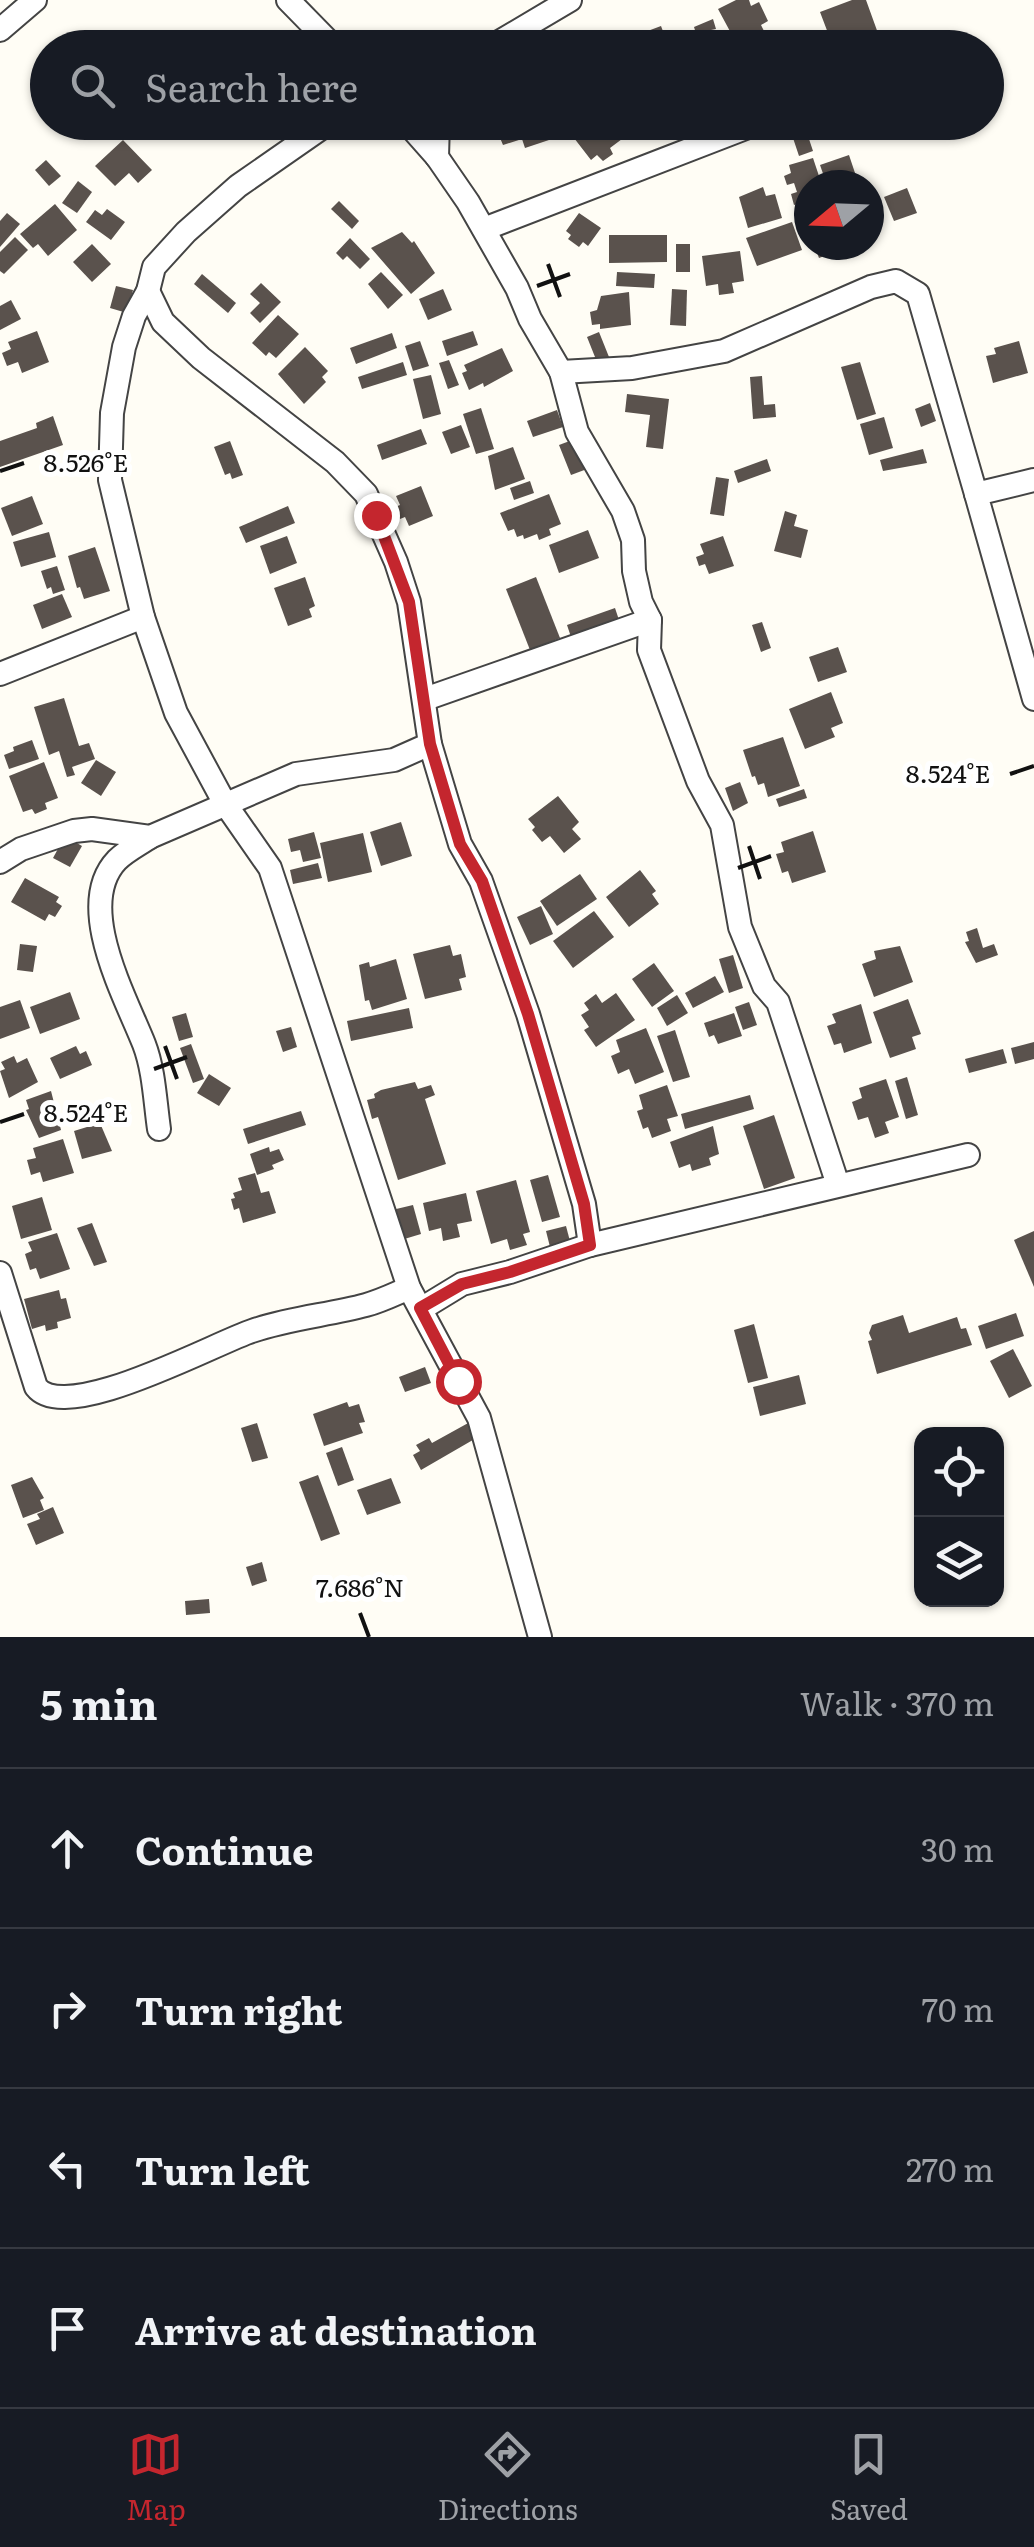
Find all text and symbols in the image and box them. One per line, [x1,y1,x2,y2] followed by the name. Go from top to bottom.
[30,30,1004,140] search box
[145,57,358,114] text: Search here
[65,58,120,113] icon: search
[794,170,884,260] north arrow
[44,443,128,480] text: 8.526°E
[354,493,400,539] route end
[906,754,990,791] text: 8.524°E
[44,1093,128,1130] text: 8.524°E
[436,1359,482,1405] route start
[914,1427,1004,1607] map controls
[914,1427,1004,1517] button: locate
[914,1517,1004,1607] button: layers
[316,1568,404,1605] text: 7.686°N
[40,1671,158,1733] text: 5 min
[800,1678,994,1726] text: Walk · 370 m
[135,1820,313,1877] text: Continue
[40,1821,95,1876] icon: ahead
[921,1824,994,1872] text: 30 m
[135,1980,342,2037] text: Turn right
[40,1981,95,2036] icon: right
[922,1984,994,2032] text: 70 m
[135,2140,310,2197] text: Turn left
[40,2141,95,2196] icon: left
[906,2144,994,2192] text: 270 m
[135,2300,537,2357] text: Arrive at destination
[40,2301,95,2356] icon: arrive
[126,2427,186,2529] tab: Map
[438,2427,578,2529] tab: Directions
[830,2427,908,2529] tab: Saved

